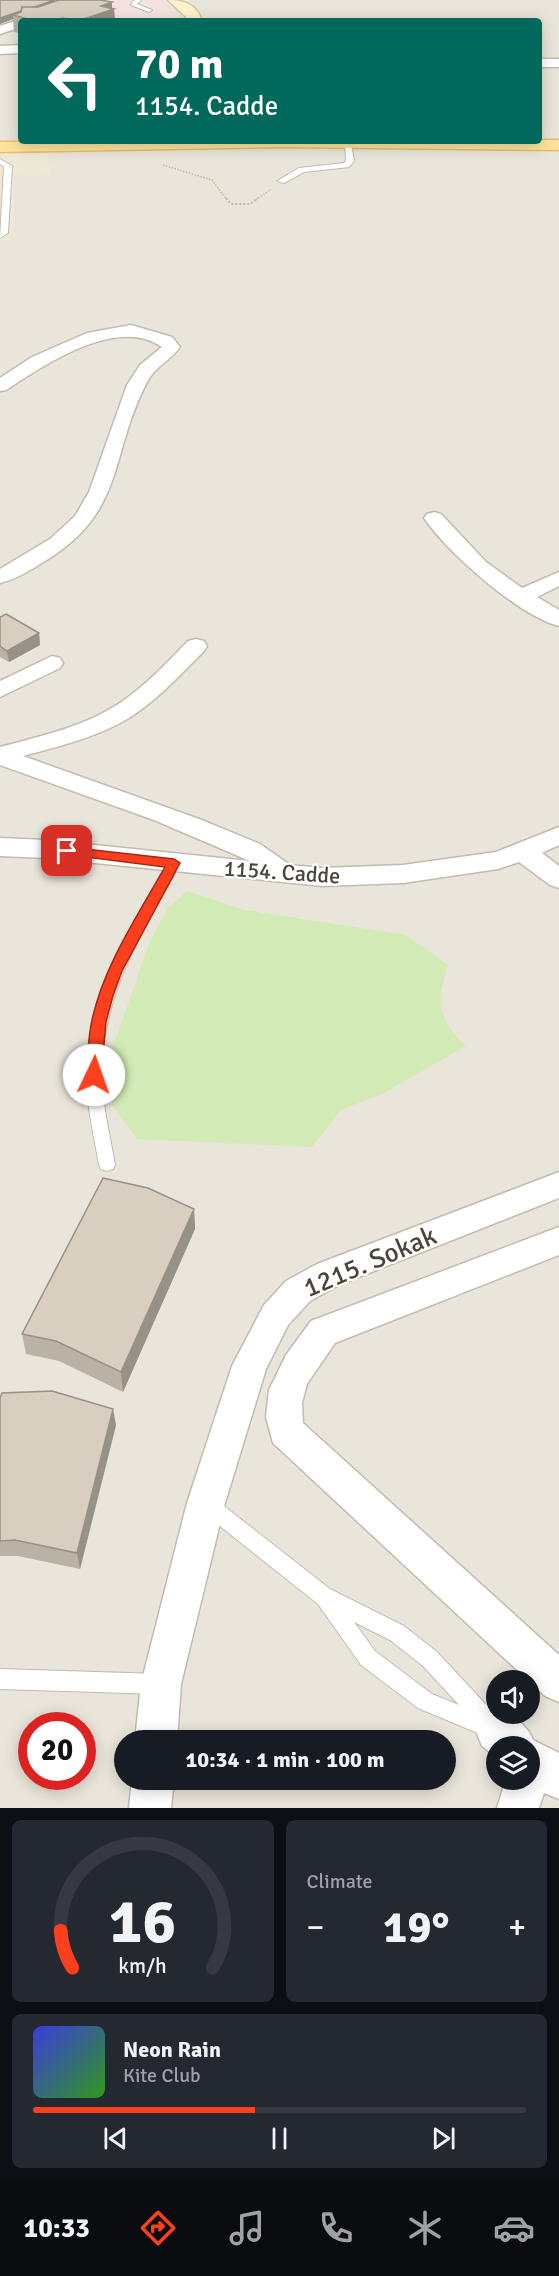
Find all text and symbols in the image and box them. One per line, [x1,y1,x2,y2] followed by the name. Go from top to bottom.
[135,39,224,90] text: 70 m
[36,42,114,120] icon: left
[135,90,278,123] text: 1154. Cadde
[41,825,92,876] pin
[50,834,83,867] icon: arrive
[223,854,341,890] street label: 1154. Cadde
[62,1043,126,1107] position arrow
[299,1219,442,1305] street label: 1215. Sokak
[486,1670,540,1790] map controls
[486,1670,540,1724] button: sound
[18,1712,96,1790] speed limit sign: 20
[486,1736,540,1790] button: layers
[185,1746,385,1773] text: 10:34 · 1 min · 100 m
[307,1869,372,1894] text: Climate
[109,1883,176,1960] text: 16
[383,1900,450,1955] text: 19°
[307,1907,324,1948] text: −
[508,1907,526,1948] text: +
[118,1953,167,1979] text: km/h
[123,2036,221,2063] text: Neon Rain
[123,2063,201,2088] text: Kite Club
[99,2122,132,2155] icon: previous
[263,2122,296,2155] icon: pause
[427,2122,460,2155] icon: next
[137,2207,179,2249] icon: directions
[226,2207,268,2249] icon: music
[315,2207,357,2249] icon: phone
[404,2207,446,2249] icon: climate
[493,2207,535,2249] icon: car
[24,2212,90,2245] text: 10:33

